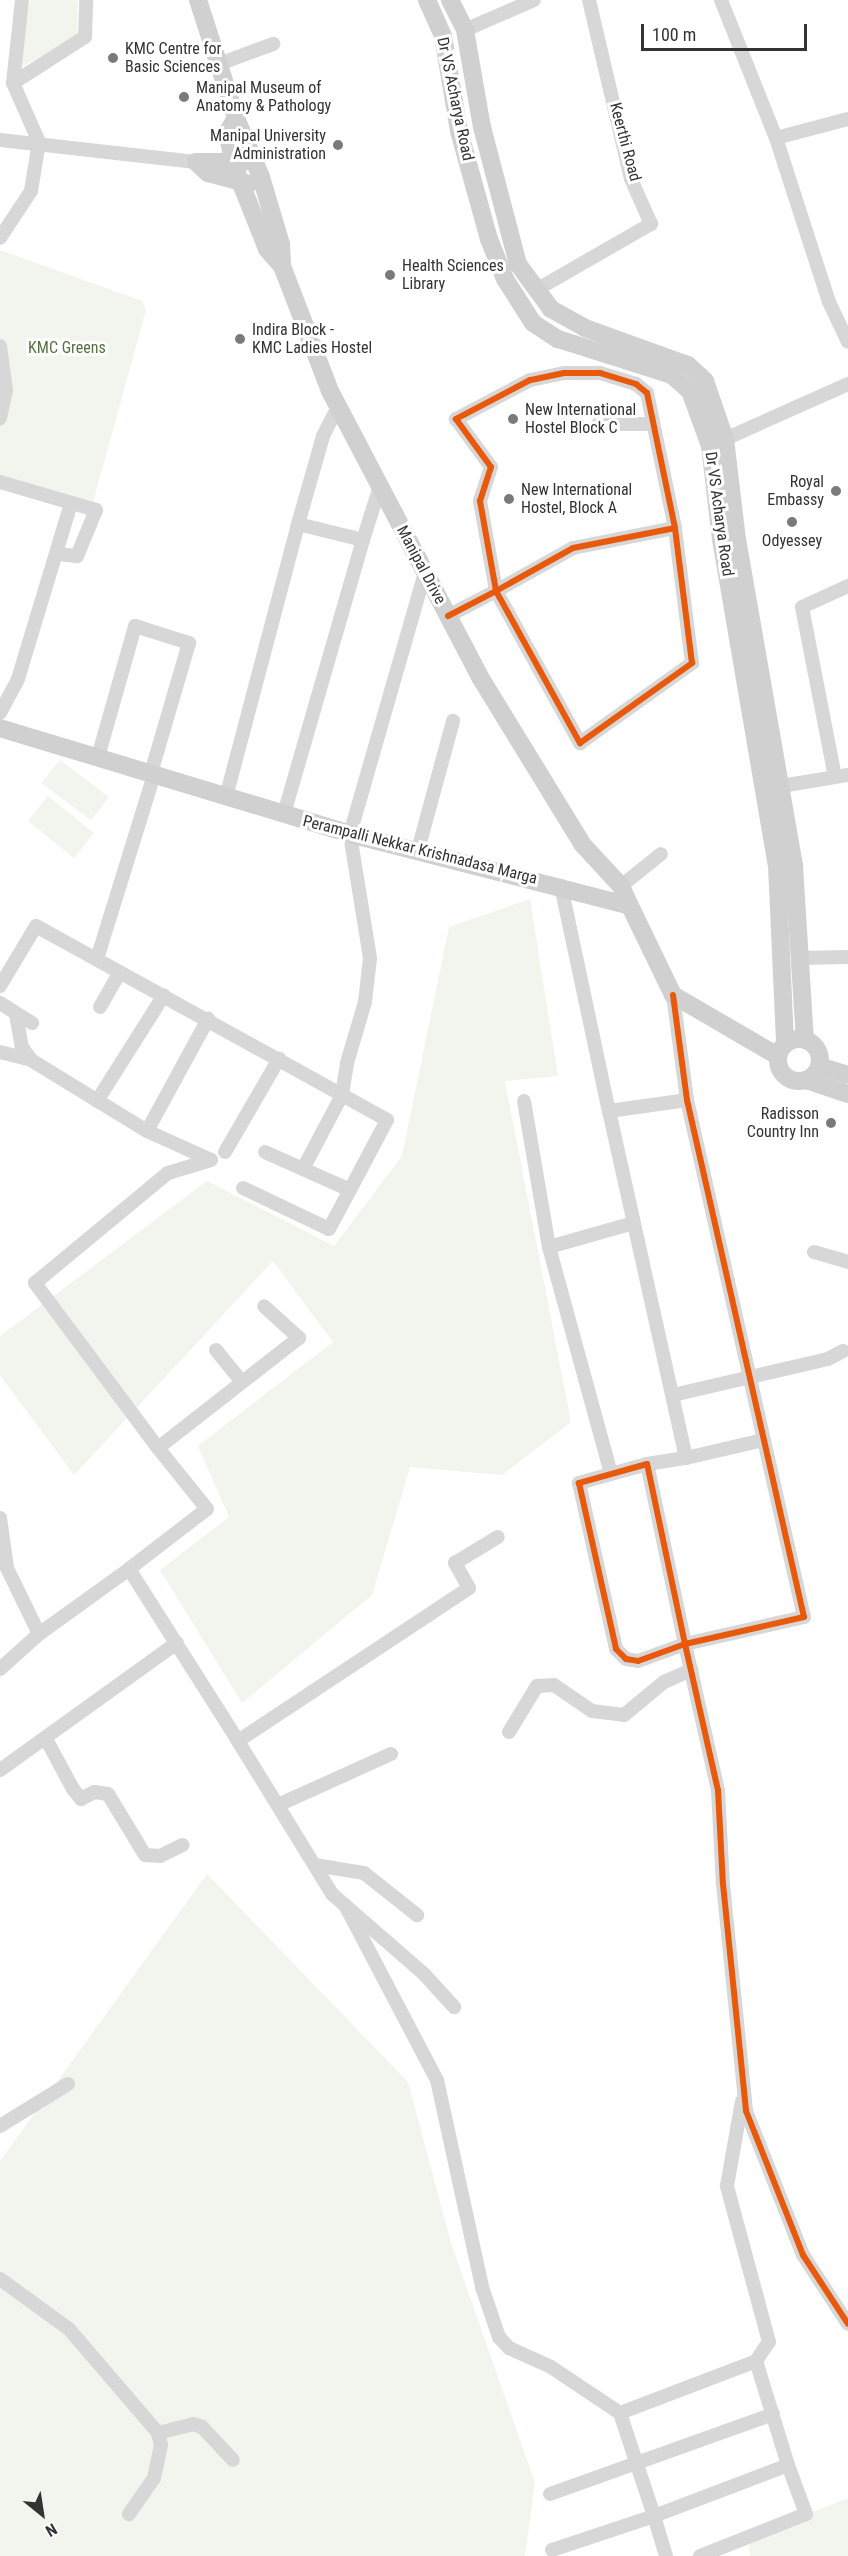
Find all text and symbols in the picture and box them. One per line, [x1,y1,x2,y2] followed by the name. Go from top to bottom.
[644,12,810,50] scale bar
[652,24,696,45] text: 100 m
[433,36,477,162] street label: Dr VS Acharya Road
[125,39,221,77] place label: KMC Centre for Basic Sciences
[106,51,120,65] marker: KMC Centre for Basic Sciences
[196,78,331,116] place label: Manipal Museum of Anatomy & Pathology
[177,90,191,104] marker: Manipal Museum of Anatomy & Pathology
[605,101,645,183] street label: Keerthi Road
[210,126,326,164] place label: Manipal University Administration
[331,138,345,152] marker: Manipal University Administration
[402,256,504,294] place label: Health Sciences Library
[383,268,397,282] marker: Health Sciences Library
[252,320,372,358] place label: Indira Block - KMC Ladies Hostel
[233,332,247,346] marker: Indira Block - KMC Ladies Hostel
[28,338,106,358] park label: KMC Greens
[525,400,636,438] place label: New International Hostel Block C
[506,412,520,426] marker: New International Hostel Block C
[701,450,737,578] street label: Dr VS Acharya Road
[767,472,824,510] place label: Royal Embassy
[521,480,632,518] place label: New International Hostel, Block A
[829,484,843,498] marker: Royal Embassy
[502,492,516,506] marker: New International Hostel, Block A
[785,515,799,529] marker: Odyessey
[392,523,450,607] street label: Manipal Drive
[762,531,822,551] place label: Odyessey
[301,812,539,888] street label: Perampalli Nekkar Krishnadasa Marga
[747,1104,819,1142] place label: Radisson Country Inn
[824,1116,838,1130] marker: Radisson Country Inn
[12,2484,72,2544] north arrow
[42,2519,60,2541] text: N

